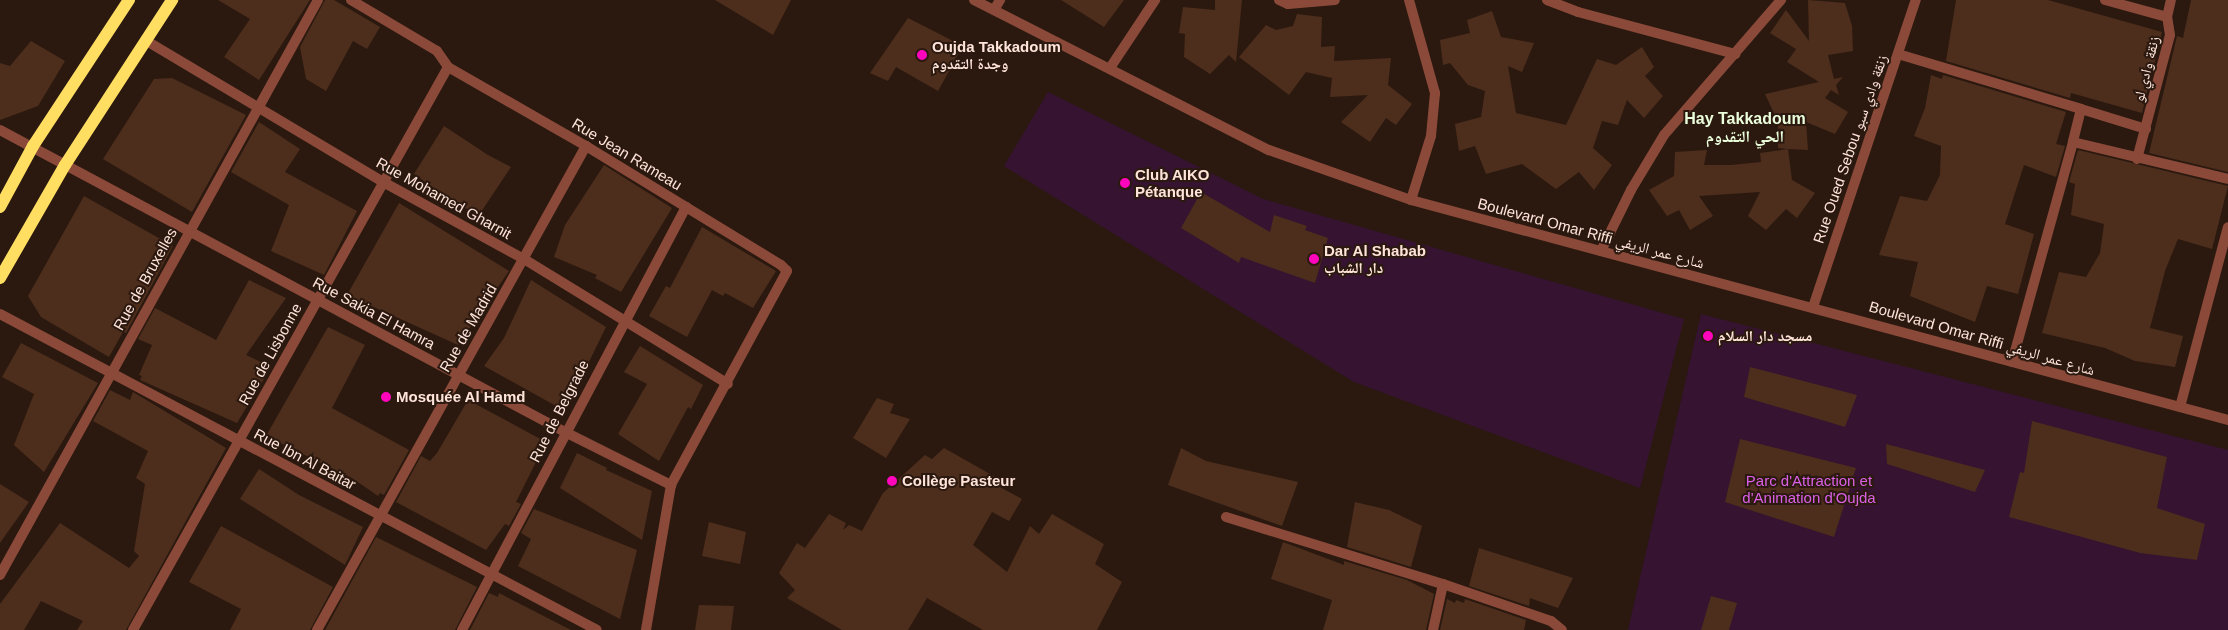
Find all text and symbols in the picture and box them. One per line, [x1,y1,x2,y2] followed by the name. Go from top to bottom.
[2129,34,2163,104] street label: زنقة وادي لو
[932,37,1061,72] place label: Oujda Takkadoum وجدة التقدوم
[916,49,928,61] marker: Oujda Takkadoum وجدة التقدوم
[1809,52,1891,246] street label: Rue Oued Sebou زنقة وادي سبو
[1684,109,1806,147] district label: Hay Takkadoum الحي التقدوم
[569,114,685,194] street label: Rue Jean Rameau
[373,153,515,243] street label: Rue Mohamed Gharnit
[1135,165,1210,200] place label: Club AIKO Pétanque
[1119,177,1131,189] marker: Club AIKO Pétanque
[1476,194,1706,272] street label: Boulevard Omar Riffi شارع عمر الريفي
[109,225,181,333] street label: Rue de Bruxelles
[1324,241,1427,276] place label: Dar Al Shabab دار الشباب
[1308,253,1320,265] marker: Dar Al Shabab دار الشباب
[310,273,438,353] street label: Rue Sakia El Hamra
[436,281,500,375] street label: Rue de Madrid
[1867,297,2097,379] street label: Boulevard Omar Riffi شارع عمر الريفي
[235,300,305,408] street label: Rue de Lisbonne
[1718,327,1812,345] place label: مسجد دار السلام
[1702,330,1714,342] marker: مسجد دار السلام
[525,357,593,465] street label: Rue de Belgrade
[396,388,526,406] place label: Mosquée Al Hamd
[380,391,392,403] marker: Mosquée Al Hamd
[251,424,359,494] street label: Rue Ibn Al Baitar
[1742,471,1876,506] park label: Parc d'Attraction et d'Animation d'Oujda
[902,472,1015,490] place label: Collège Pasteur
[886,475,898,487] marker: Collège Pasteur

